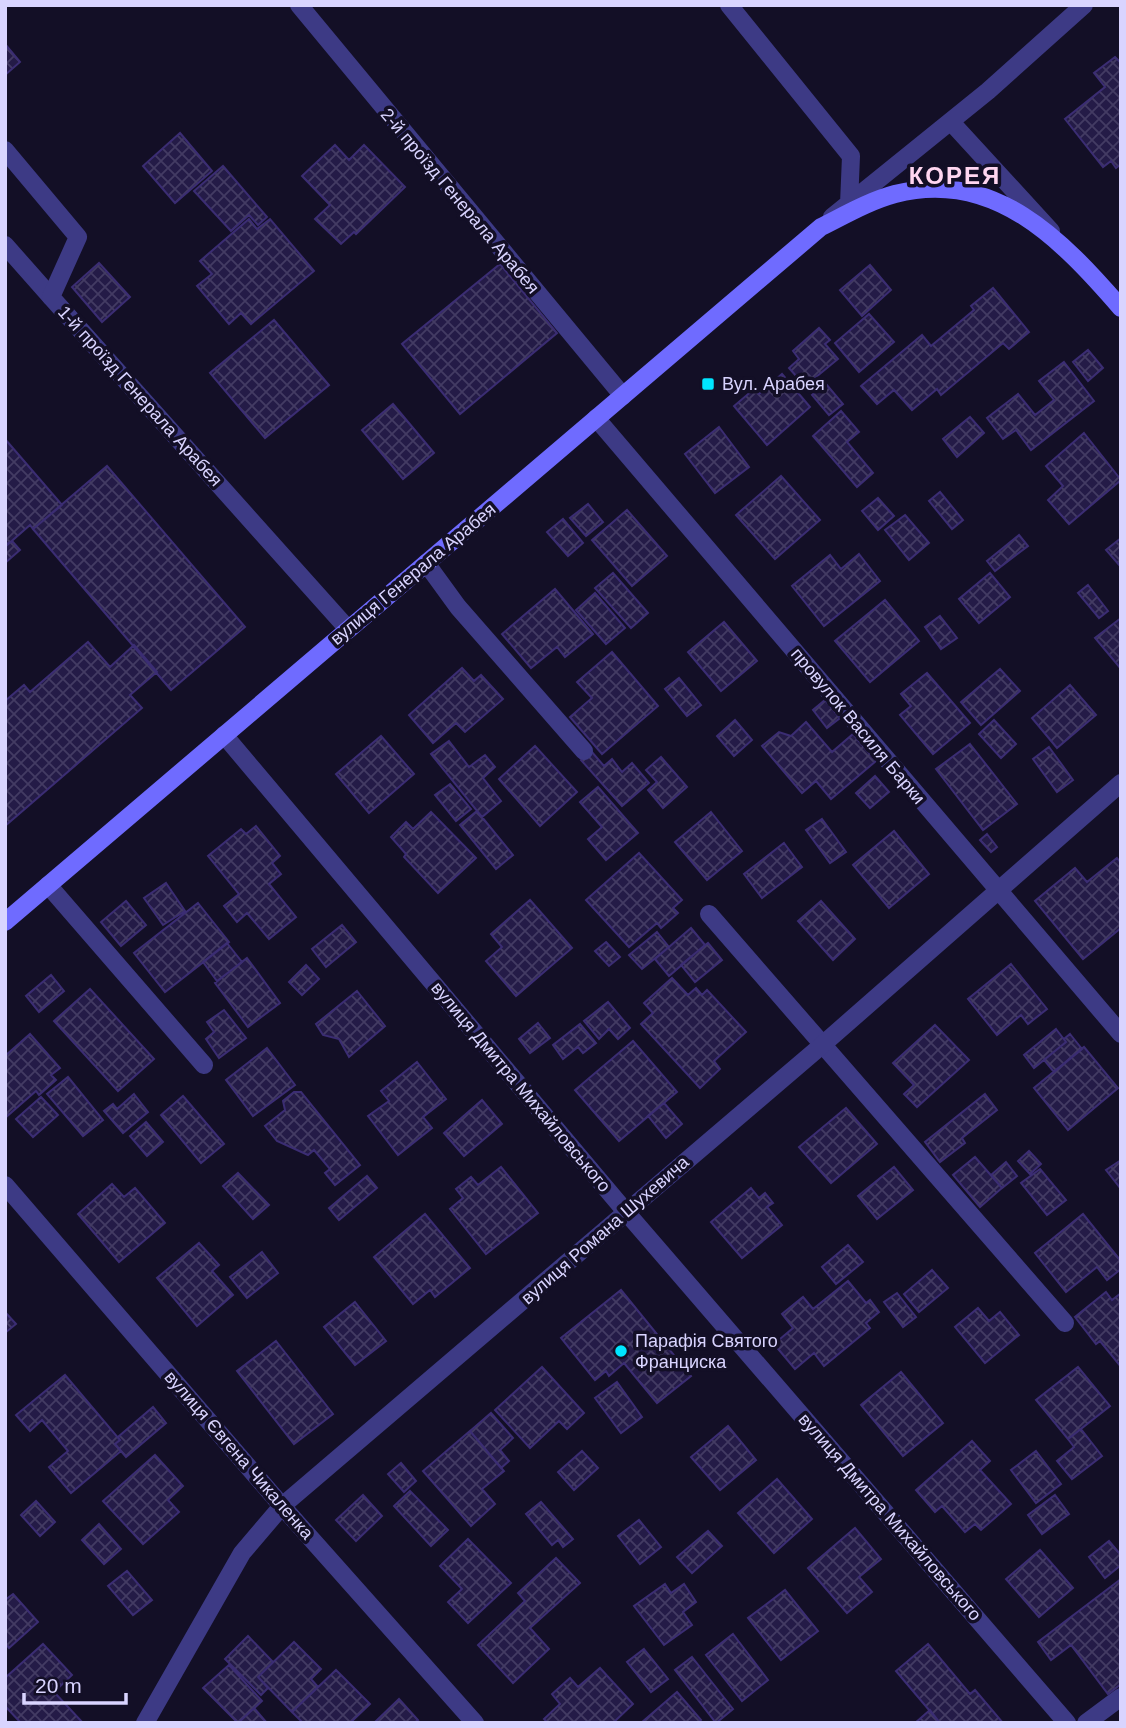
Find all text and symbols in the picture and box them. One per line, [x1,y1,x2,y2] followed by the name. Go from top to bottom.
[377,105,543,297] street label: 2-й проїзд Генерала Арабея
[909,162,1001,189] district label: КОРЕЯ
[54,302,226,490] street label: 1-й проїзд Генерала Арабея
[722,374,825,394] place label: Вул. Арабея
[700,376,716,392] marker: Вул. Арабея
[326,499,500,649] street label: вулиця Генерала Арабея
[787,644,929,808] street label: провулок Василя Барки
[427,978,615,1196] street label: вулиця Дмитра Михайловського
[517,1151,694,1308] street label: вулиця Романа Шухевича
[635,1331,778,1372] place label: Парафія Святого Франциска
[613,1343,629,1359] marker: Парафія Святого Франциска
[161,1367,318,1544] street label: вулиця Євгена Чикаленка
[795,1409,985,1625] street label: вулиця Дмитра Михайловського
[24,1662,126,1706] scale bar
[35,1674,82,1697] text: 20 m

